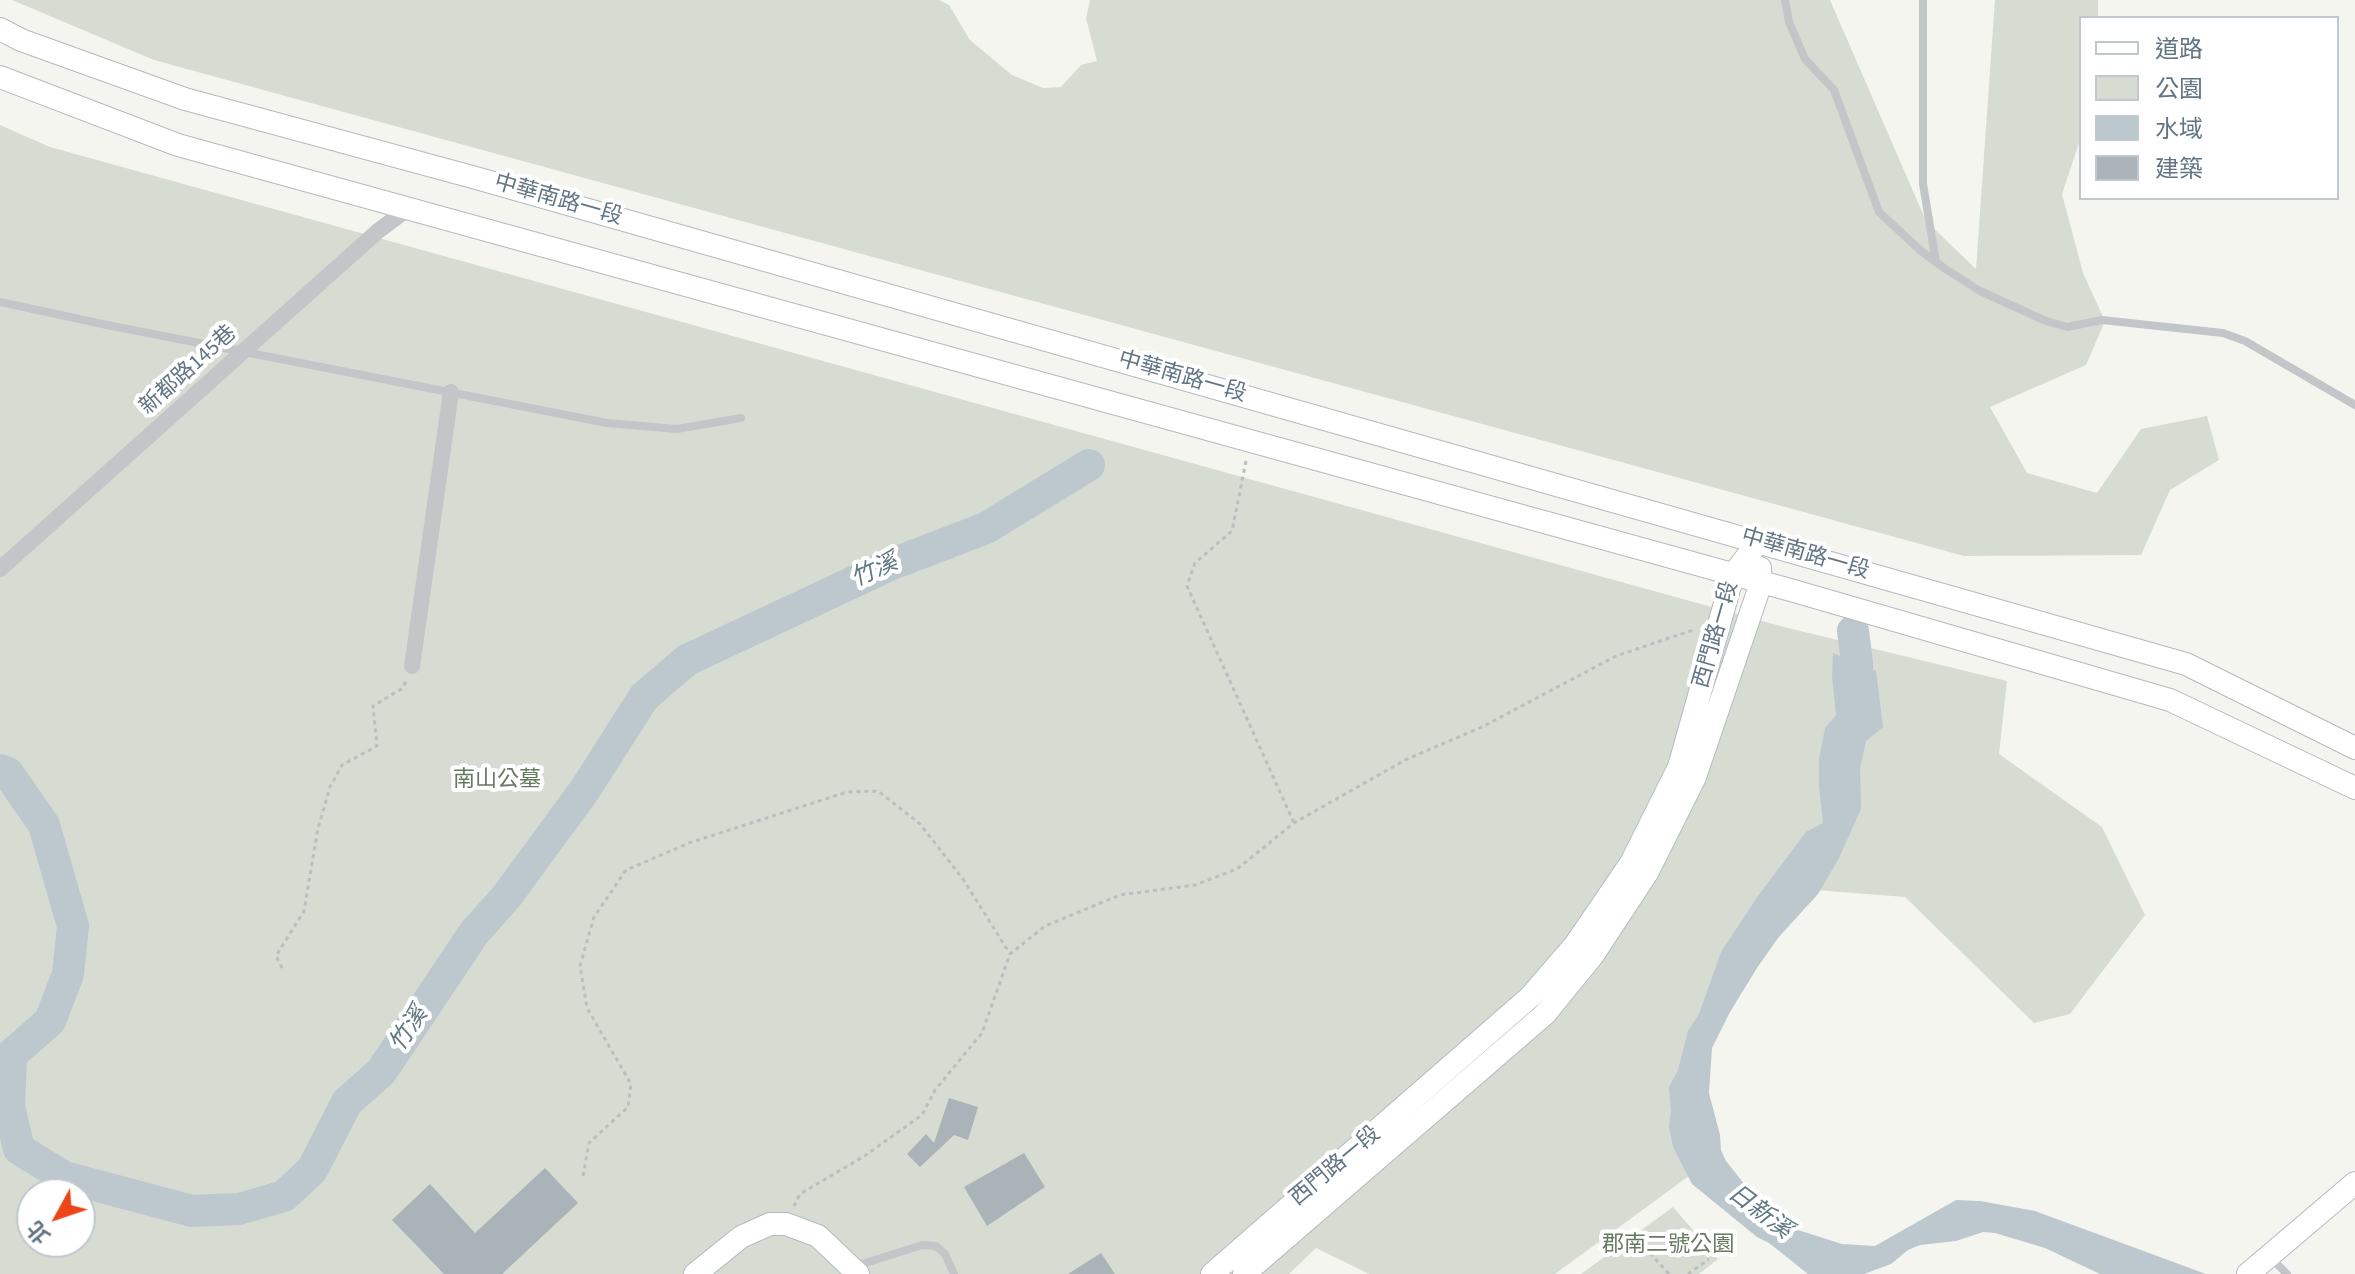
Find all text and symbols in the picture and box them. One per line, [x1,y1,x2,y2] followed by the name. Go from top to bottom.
[2079,16,2339,200] legend
[2155,32,2203,67] text: 道路
[2155,72,2203,107] text: 公園
[2155,112,2203,147] text: 水域
[2155,152,2203,187] text: 建築
[491,170,625,232] street label: 中華南路一段
[135,321,243,421] street label: 新都路145巷
[1115,347,1249,409] street label: 中華南路一段
[1738,524,1872,586] street label: 中華南路一段
[847,549,903,595] water label: 竹溪
[1689,578,1745,692] street label: 西門路一段
[453,768,541,794] park label: 南山公墓
[385,1002,435,1058] water label: 竹溪
[1285,1122,1387,1212] street label: 西門路一段
[16,1178,96,1258] north arrow
[1722,1180,1796,1246] water label: 日新溪
[20,1213,58,1251] text: 北
[1602,1233,1734,1259] park label: 郡南二號公園

